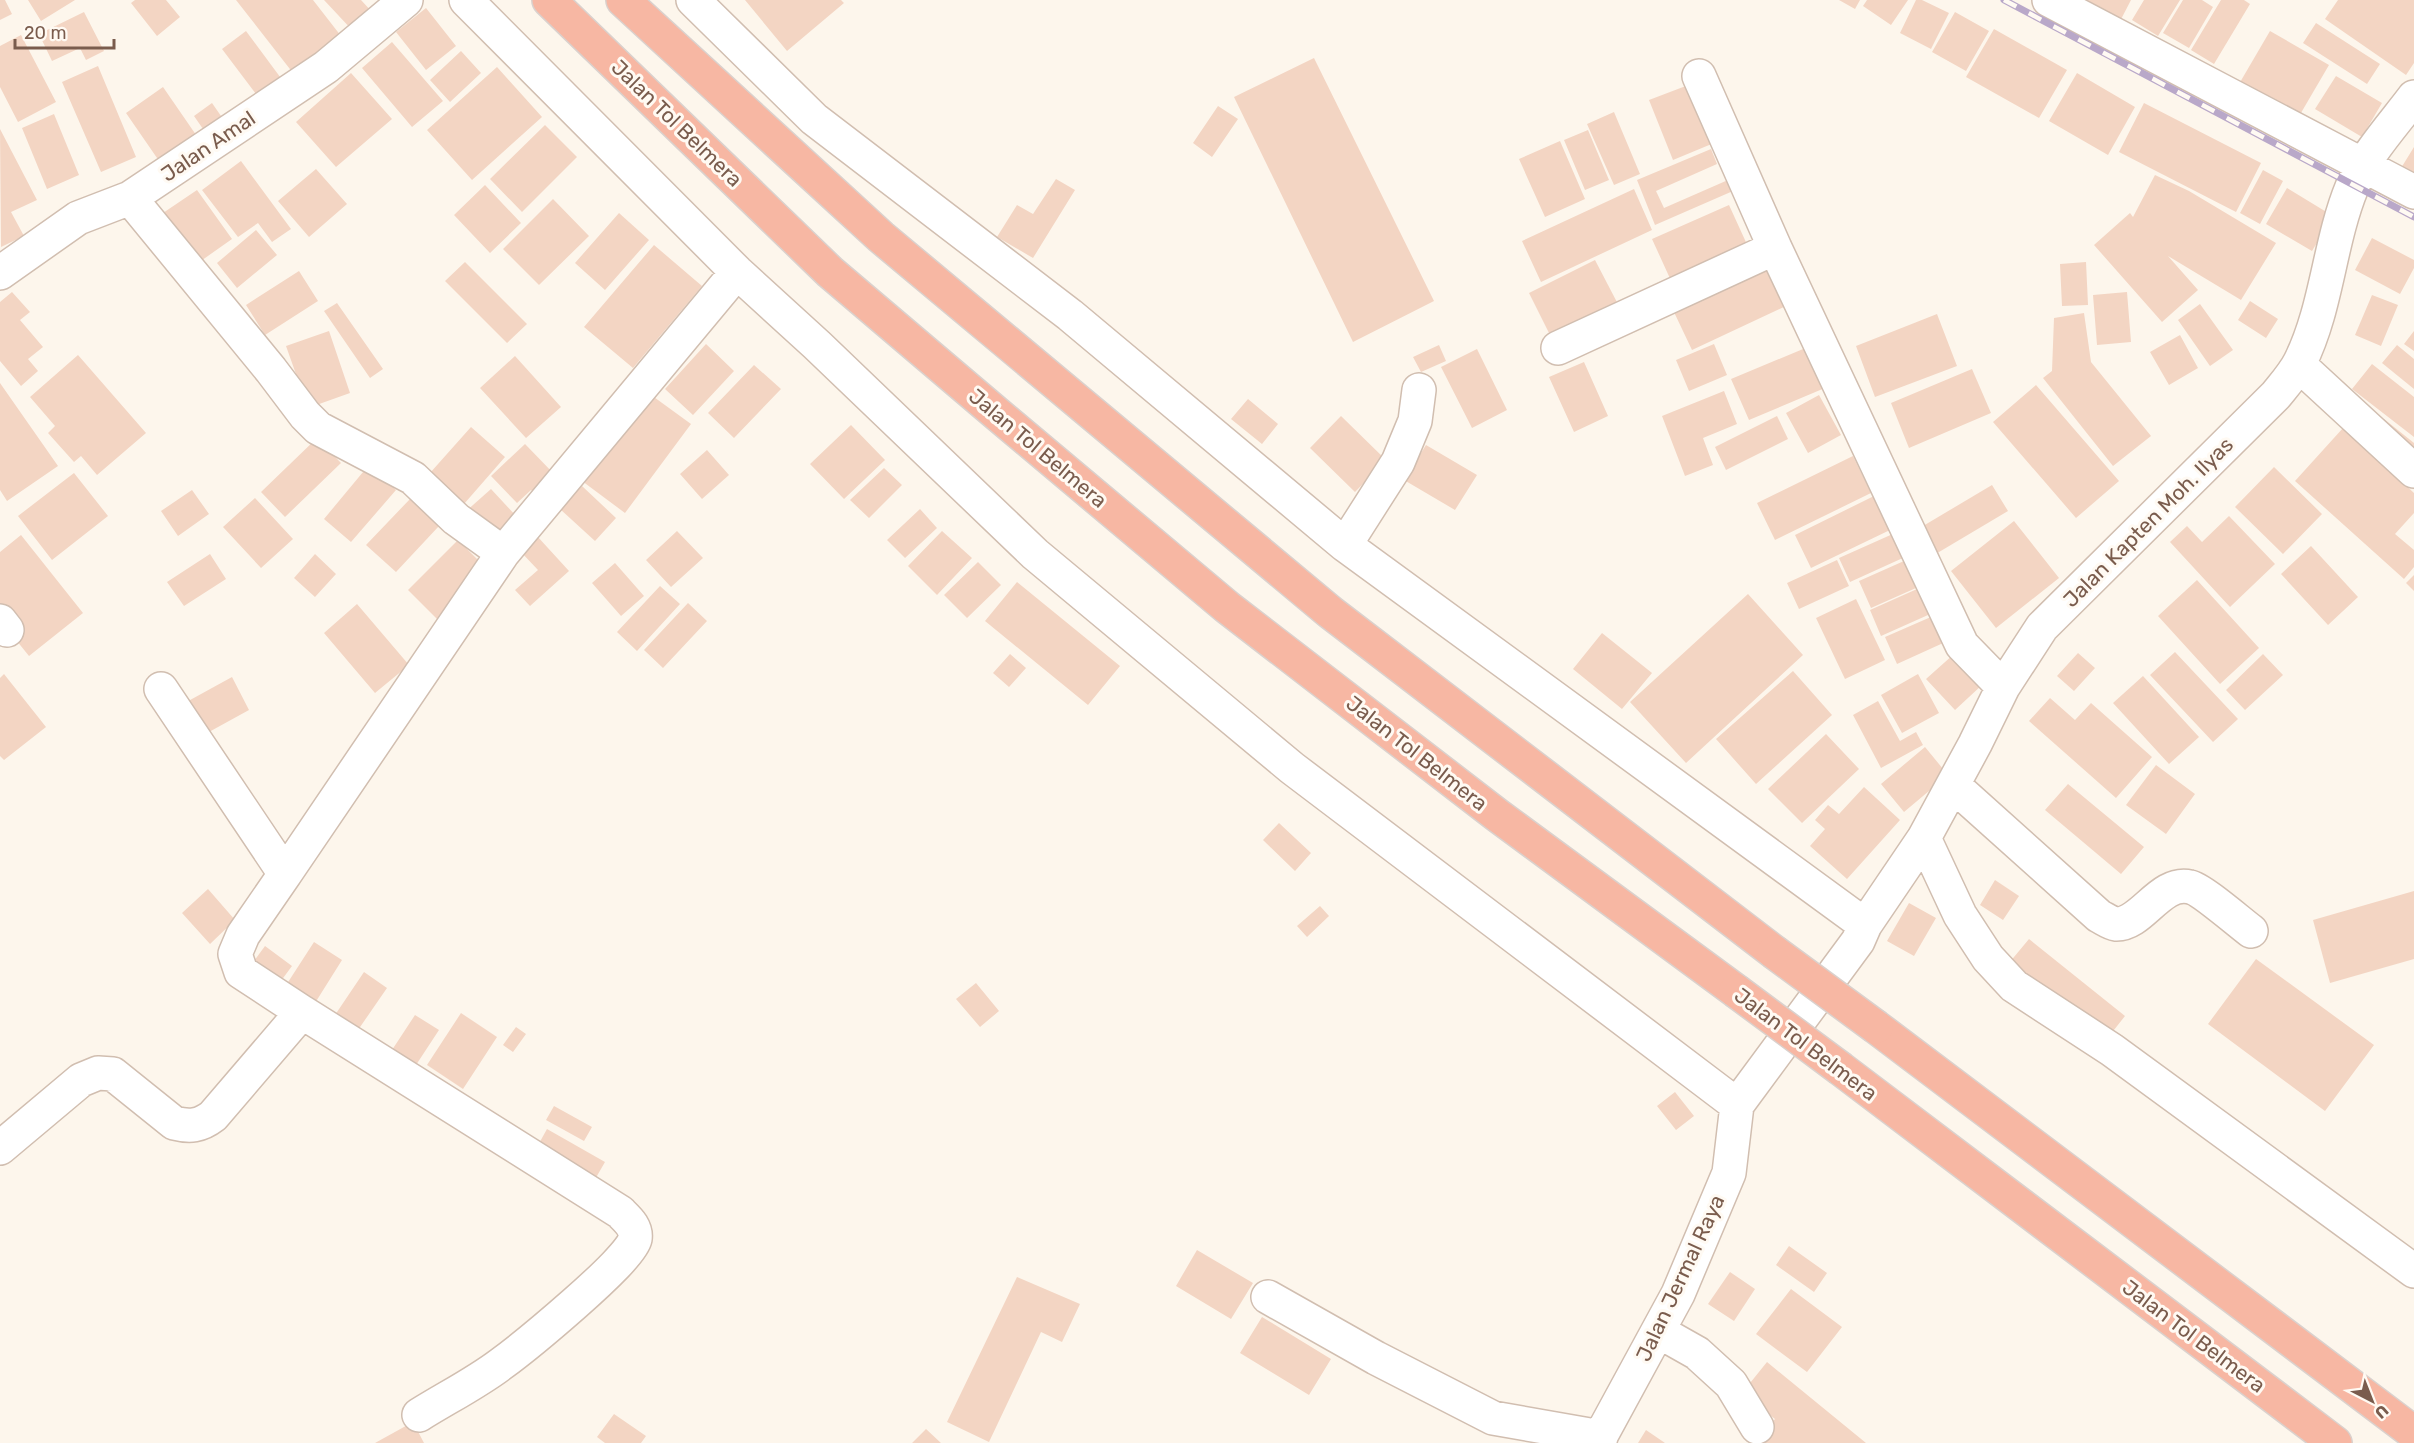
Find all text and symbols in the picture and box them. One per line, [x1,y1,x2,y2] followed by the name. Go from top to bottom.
[15,12,114,50] scale bar
[24,22,66,44] text: 20 m
[606,54,748,192] street label: Jalan Tol Belmera
[156,105,260,187] street label: Jalan Amal
[964,383,1112,513] street label: Jalan Tol Belmera
[2058,432,2238,612] street label: Jalan Kapten Moh. Ilyas
[1342,690,1492,816] street label: Jalan Tol Belmera
[1730,982,1882,1106] street label: Jalan Tol Belmera
[1630,1191,1730,1365] street label: Jalan Jermal Raya
[2118,1274,2270,1398] street label: Jalan Tol Belmera
[2342,1371,2402,1431] north arrow
[2371,1401,2392,1423] text: U

